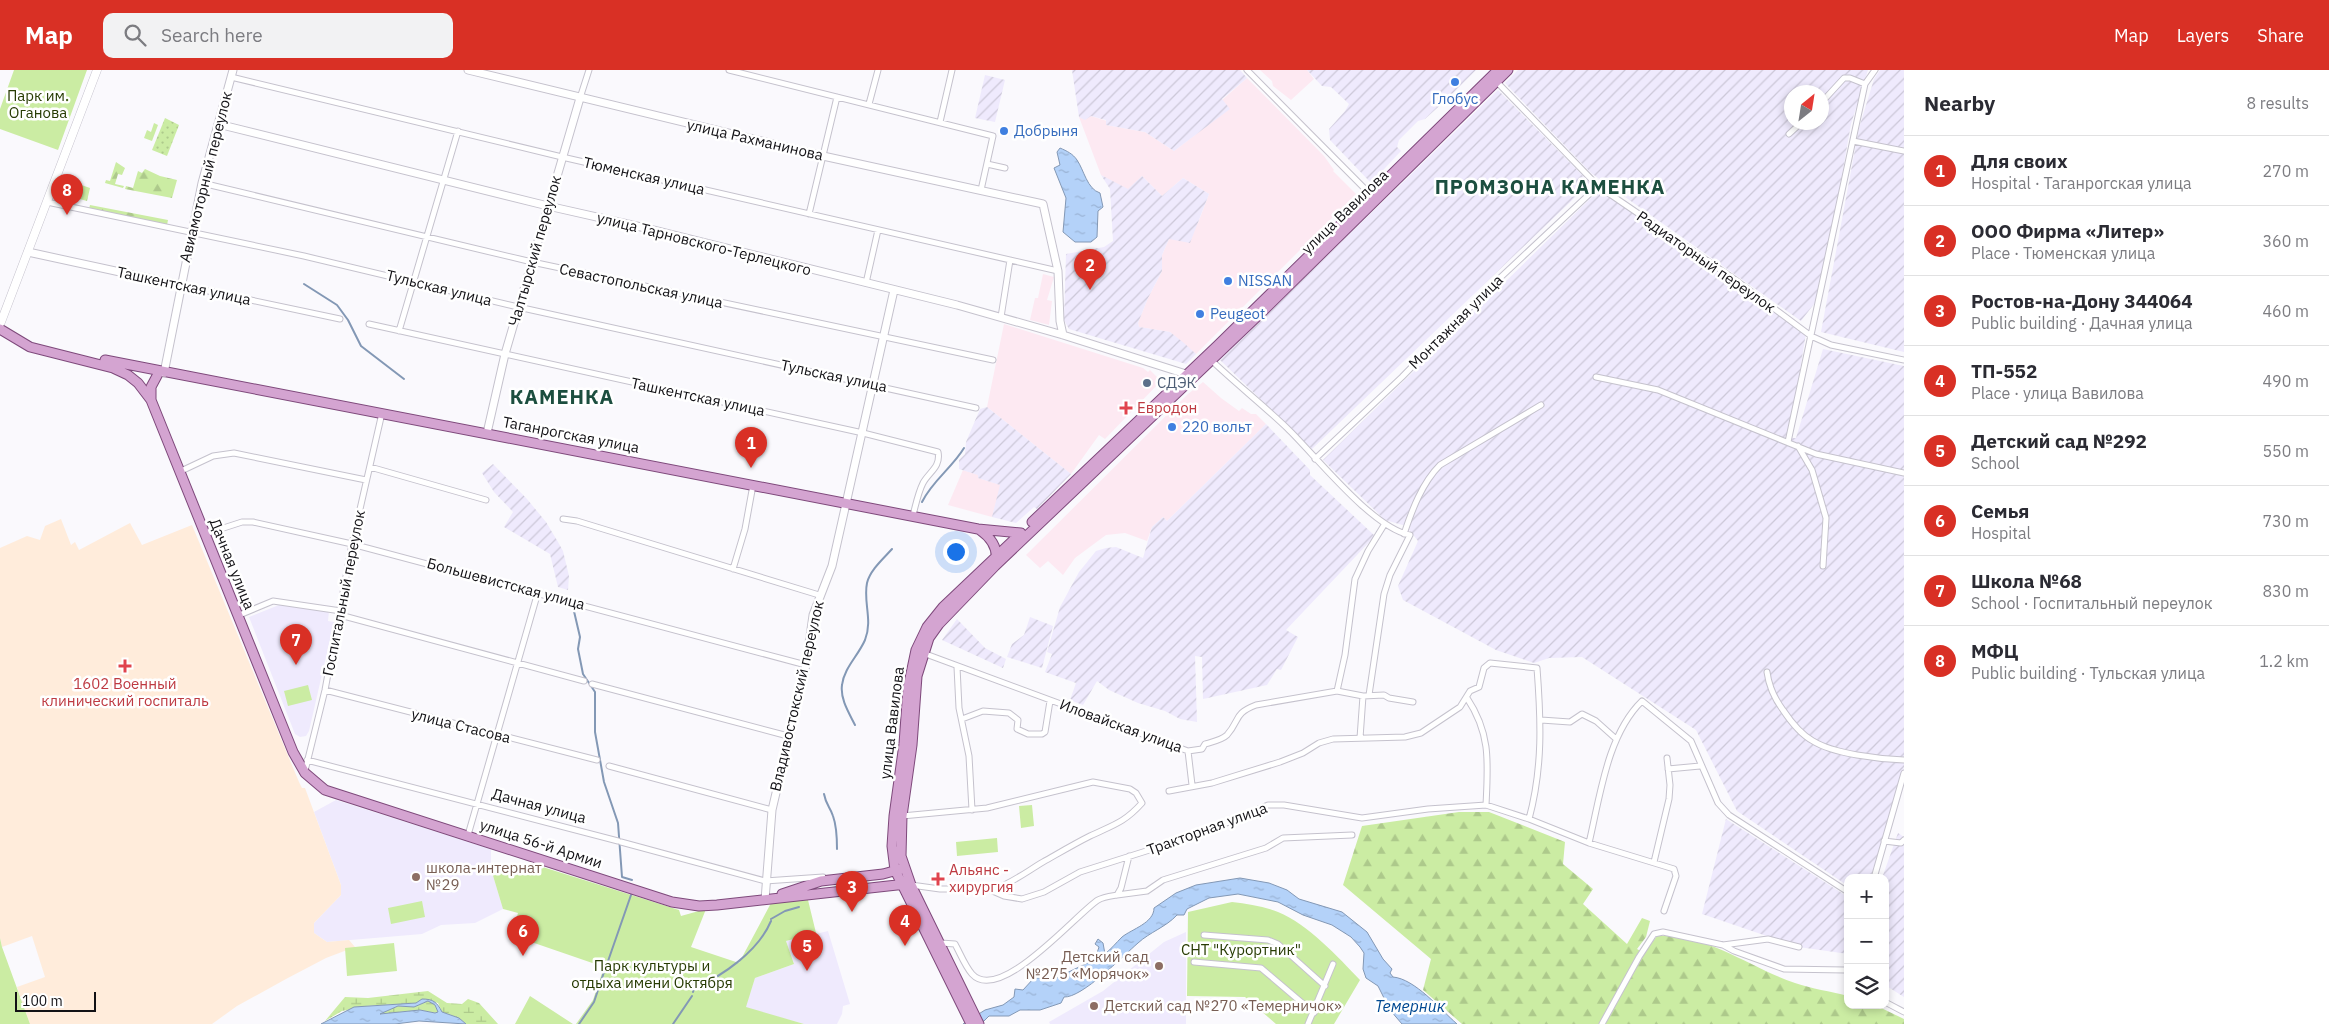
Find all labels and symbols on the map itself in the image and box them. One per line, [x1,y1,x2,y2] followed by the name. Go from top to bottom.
[1449,76,1461,88] marker: Глобус
[1784,85,1829,130] north arrow
[7,86,69,122] park label: Парк им. Оганова
[175,89,236,264] street label: Авиамоторный переулок
[1432,89,1479,108] place label: Глобус
[685,115,825,164] street label: улица Рахманинова
[1014,121,1078,140] place label: Добрыня
[998,125,1010,137] marker: Добрыня
[582,152,707,199] street label: Тюменская улица
[1297,165,1392,258] street label: улица Вавилова
[504,173,565,328] street label: Чалтырский переулок
[1435,173,1665,200] district label: ПРОМЗОНА КАМЕНКА
[51,174,83,215] pin: 8
[1633,207,1779,317] street label: Радиаторный переулок
[595,208,813,279] street label: улица Тарновского-Терлецкого
[1074,249,1106,290] pin: 2
[558,259,725,312] street label: Севастопольская улица
[116,262,253,309] street label: Ташкентская улица
[384,265,494,310] street label: Тульская улица
[1404,270,1507,373] street label: Монтажная улица
[1238,271,1292,290] place label: NISSAN
[1222,275,1234,287] marker: NISSAN
[1210,304,1265,323] place label: Peugeot
[1194,308,1206,320] marker: Peugeot
[779,355,889,396] street label: Тульская улица
[630,373,767,420] street label: Ташкентская улица
[1157,373,1197,392] place label: СДЭК
[1141,377,1153,389] marker: СДЭК
[510,383,614,410] district label: КАМЕНКА
[1137,398,1197,417] place label: Евродон
[1119,401,1133,415] marker: Евродон
[501,412,641,457] street label: Таганрогская улица
[1182,417,1252,436] place label: 220 вольт
[1166,421,1178,433] marker: 220 вольт
[735,427,767,468] pin: 1
[318,508,369,678] street label: Госпитальный переулок
[206,515,259,612] street label: Дачная улица
[943,539,969,565] your location
[425,553,587,614] street label: Большевистская улица
[765,599,828,793] street label: Владивостокский переулок
[280,624,312,665] pin: 7
[118,659,132,673] marker: 1602 Военный клинический госпиталь
[875,666,908,780] street label: улица Вавилова
[41,674,209,710] place label: 1602 Военный клинический госпиталь
[1057,694,1185,757] street label: Иловайская улица
[410,704,513,747] street label: улица Стасова
[490,784,588,827] street label: Дачная улица
[1144,798,1270,859] street label: Тракторная улица
[477,815,605,872] street label: улица 56-й Армии
[426,858,542,894] place label: школа-интернат №29
[949,860,1014,896] place label: Альянс - хирургия
[410,871,422,883] marker: школа-интернат №29
[836,871,868,912] pin: 3
[931,872,945,886] marker: Альянс - хирургия
[889,905,921,946] pin: 4
[507,915,539,956] pin: 6
[791,930,823,971] pin: 5
[1181,940,1301,959] park label: СНТ "Курортник"
[1026,947,1149,983] place label: Детский сад №275 «Морячок»
[571,956,733,992] park label: Парк культуры и отдыха имени Октября
[1153,960,1165,972] marker: Детский сад №275 «Морячок»
[15,989,96,1012] scale bar
[1104,996,1342,1015] place label: Детский сад №270 «Темерничок»
[1375,996,1446,1016] water label: Темерник
[1088,1000,1100,1012] marker: Детский сад №270 «Темерничок»

